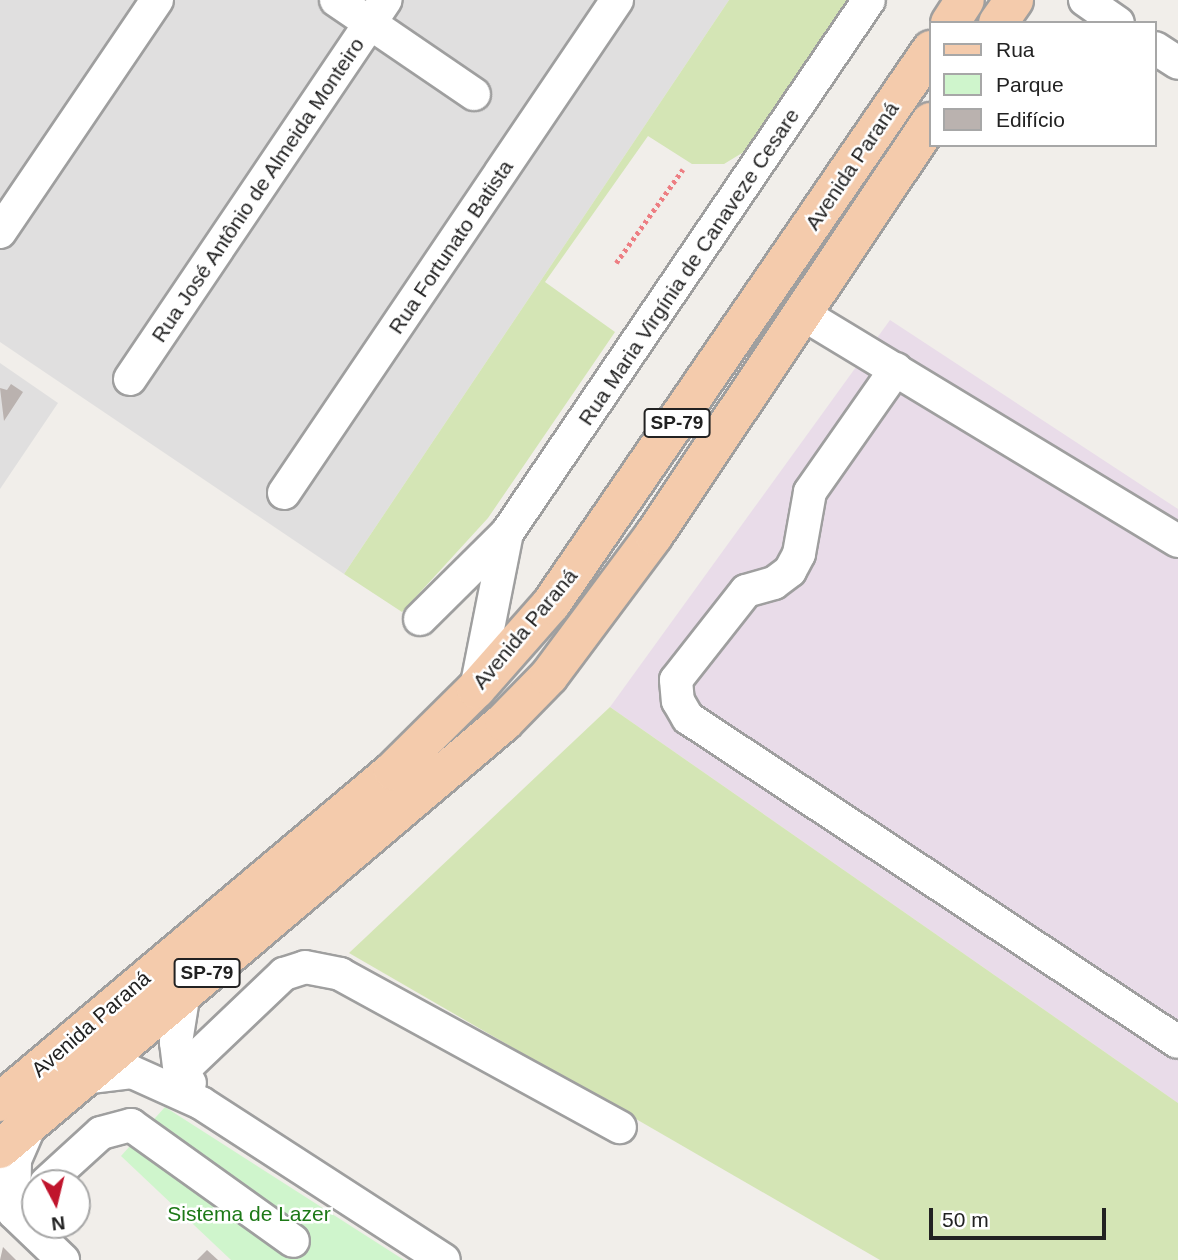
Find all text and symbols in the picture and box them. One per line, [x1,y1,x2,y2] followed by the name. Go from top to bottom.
[930,21,1157,147] legend
[146,32,370,348] street label: Rua José Antônio de Almeida Monteiro
[996,38,1035,61] text: Rua
[996,73,1064,96] text: Parque
[800,97,904,235] street label: Avenida Paraná
[573,104,805,430] street label: Rua Maria Virgínia de Canaveze Cesare
[996,108,1065,131] text: Edifício
[383,155,519,339] street label: Rua Fortunato Batista
[642,408,712,438] road number: SP-79
[467,564,583,694] street label: Avenida Paraná
[172,958,242,988] road number: SP-79
[26,966,156,1082] street label: Avenida Paraná
[21,1169,91,1239] north arrow
[933,1194,1110,1238] scale bar
[167,1201,331,1227] park label: Sistema de Lazer
[942,1208,989,1231] text: 50 m
[50,1212,66,1235] text: N

